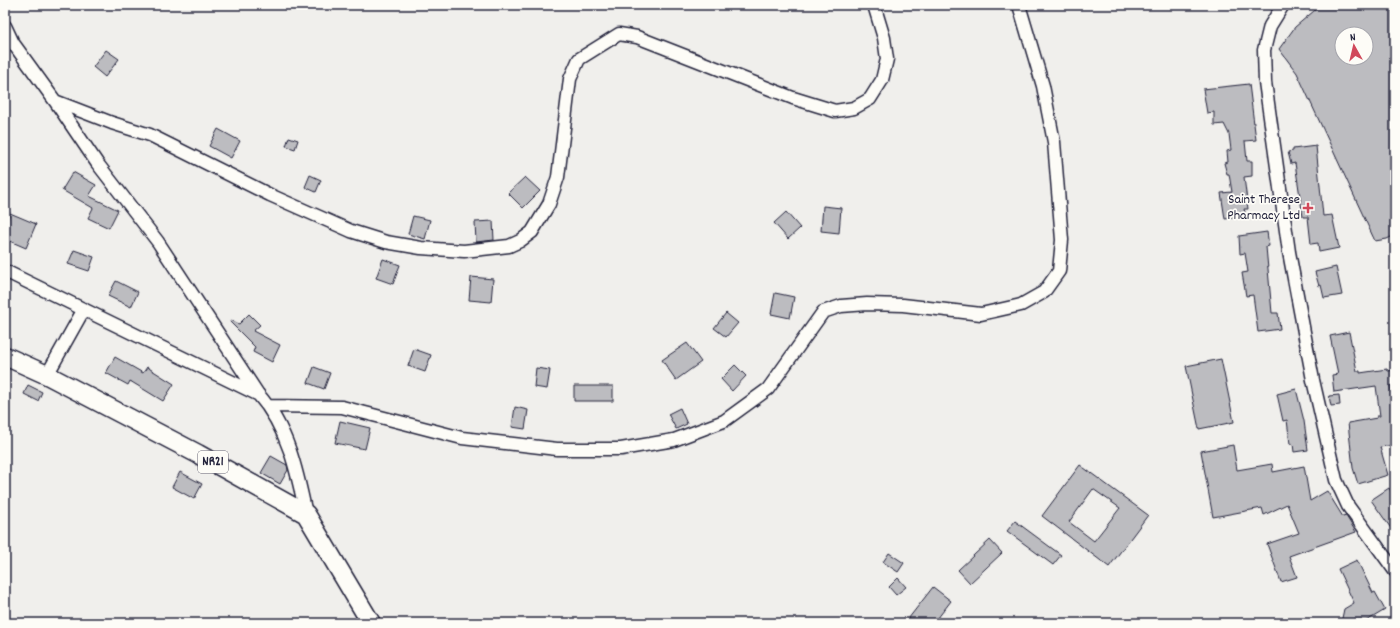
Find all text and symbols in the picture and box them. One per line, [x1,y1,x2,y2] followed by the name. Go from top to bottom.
[1334,26,1374,66] north arrow
[1349,30,1357,46] text: N
[1227,190,1300,226] place label: Saint Therese Pharmacy Ltd
[1303,203,1313,213] marker: Saint Therese Pharmacy Ltd
[198,451,228,473] road number: NR21

